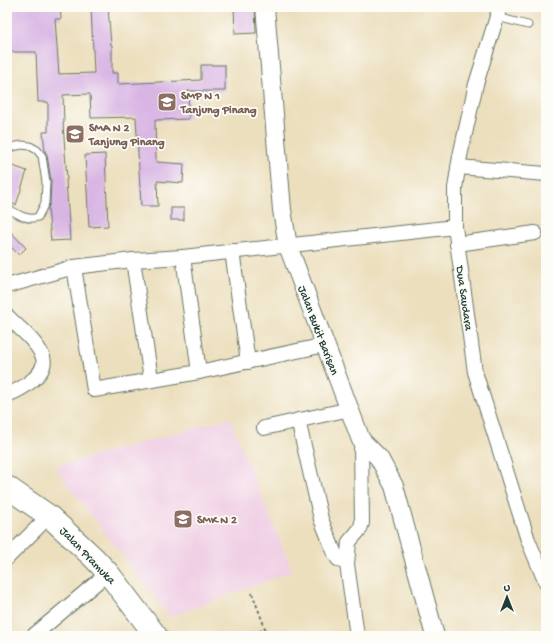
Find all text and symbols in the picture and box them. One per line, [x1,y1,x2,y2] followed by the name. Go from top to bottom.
[180,90,257,118] place label: SMP N 1 Tanjung Pinang
[156,91,178,113] school or university icon: SMP N 1 Tanjung Pinang
[88,122,165,150] place label: SMA N 2 Tanjung Pinang
[64,123,86,145] school or university icon: SMA N 2 Tanjung Pinang
[451,264,475,332] street label: Dua Saudara
[294,284,341,378] street label: Jalan Bukit Barisan
[172,508,194,530] school or university icon: SMK N 2
[197,514,237,528] place label: SMK N 2
[56,525,118,588] street label: Jalan Pramuka
[487,577,527,617] north arrow
[504,583,511,595] text: U

